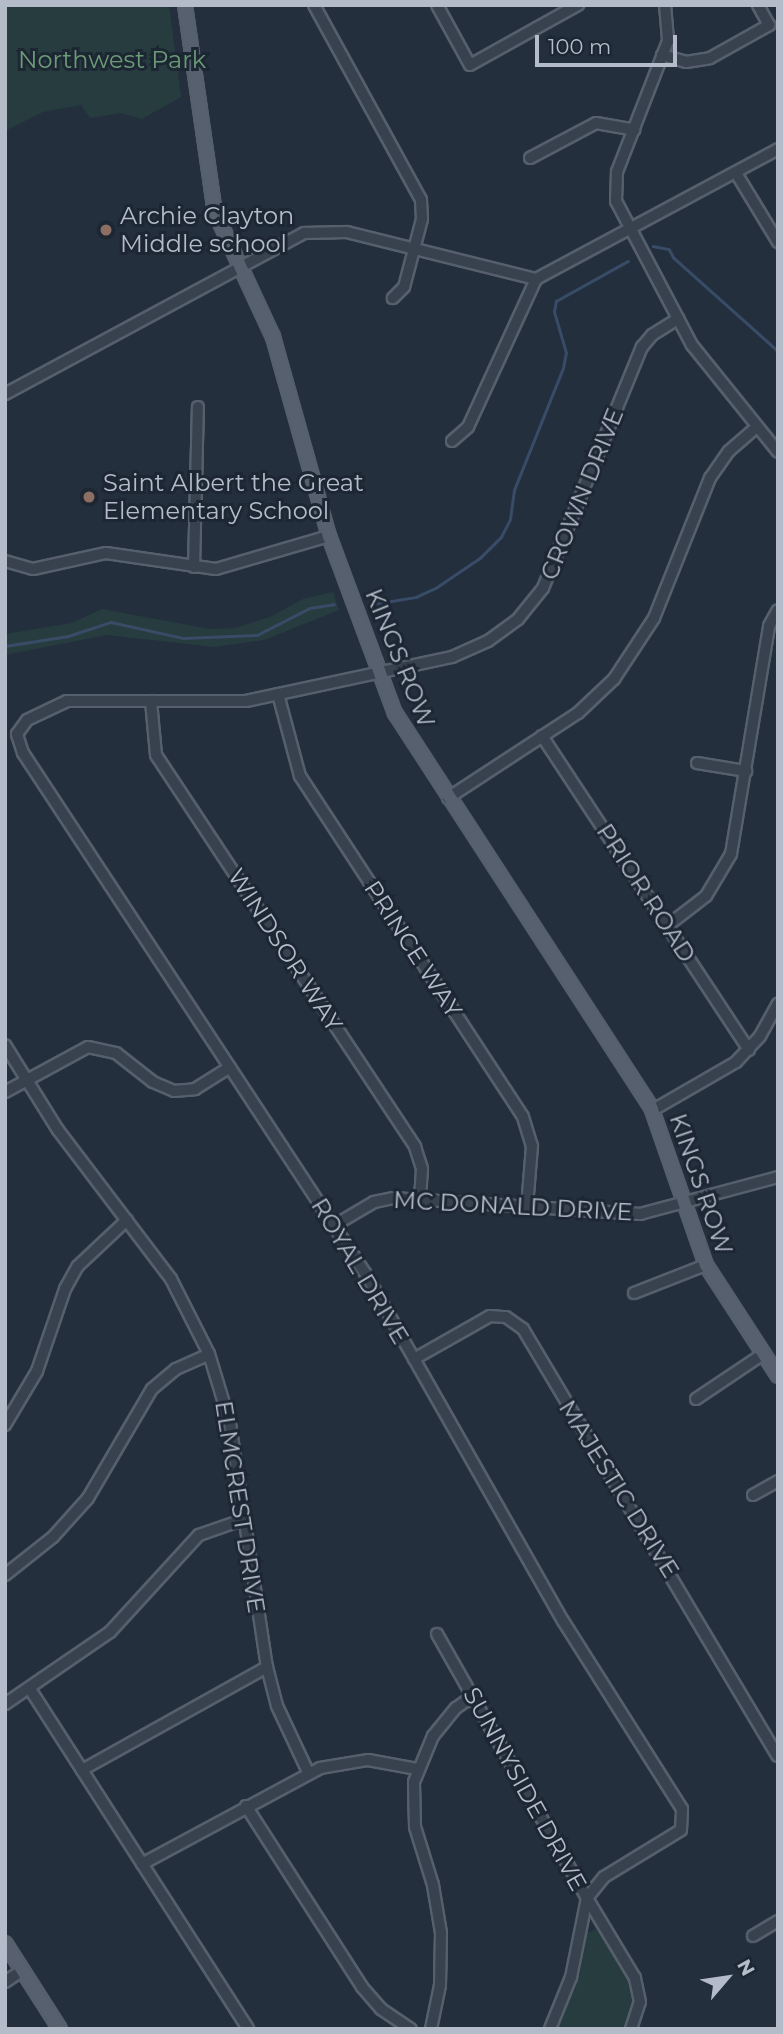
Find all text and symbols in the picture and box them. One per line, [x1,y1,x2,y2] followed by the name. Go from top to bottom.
[538,21,680,65] scale bar
[548,34,611,59] text: 100 m
[18,46,206,74] park label: Northwest Park
[120,202,294,258] place label: Archie Clayton Middle school
[98,222,114,238] marker: Archie Clayton Middle school
[534,404,630,584] street label: CROWN DRIVE
[103,469,364,525] place label: Saint Albert the Great Elementary School
[81,489,97,505] marker: Saint Albert the Great Elementary School
[359,584,441,732] street label: KINGS ROW
[590,818,702,968] street label: PRIOR ROAD
[222,863,348,1037] street label: WINDSOR WAY
[358,875,468,1023] street label: PRINCE WAY
[663,1110,739,1258] street label: KINGS ROW
[393,1185,633,1227] street label: MC DONALD DRIVE
[305,1193,415,1349] street label: ROYAL DRIVE
[553,1395,685,1583] street label: MAJESTIC DRIVE
[209,1399,271,1615] street label: ELMCREST DRIVE
[457,1682,593,1896] street label: SUNNYSIDE DRIVE
[692,1943,762,2013] north arrow
[732,1955,760,1980] text: N

